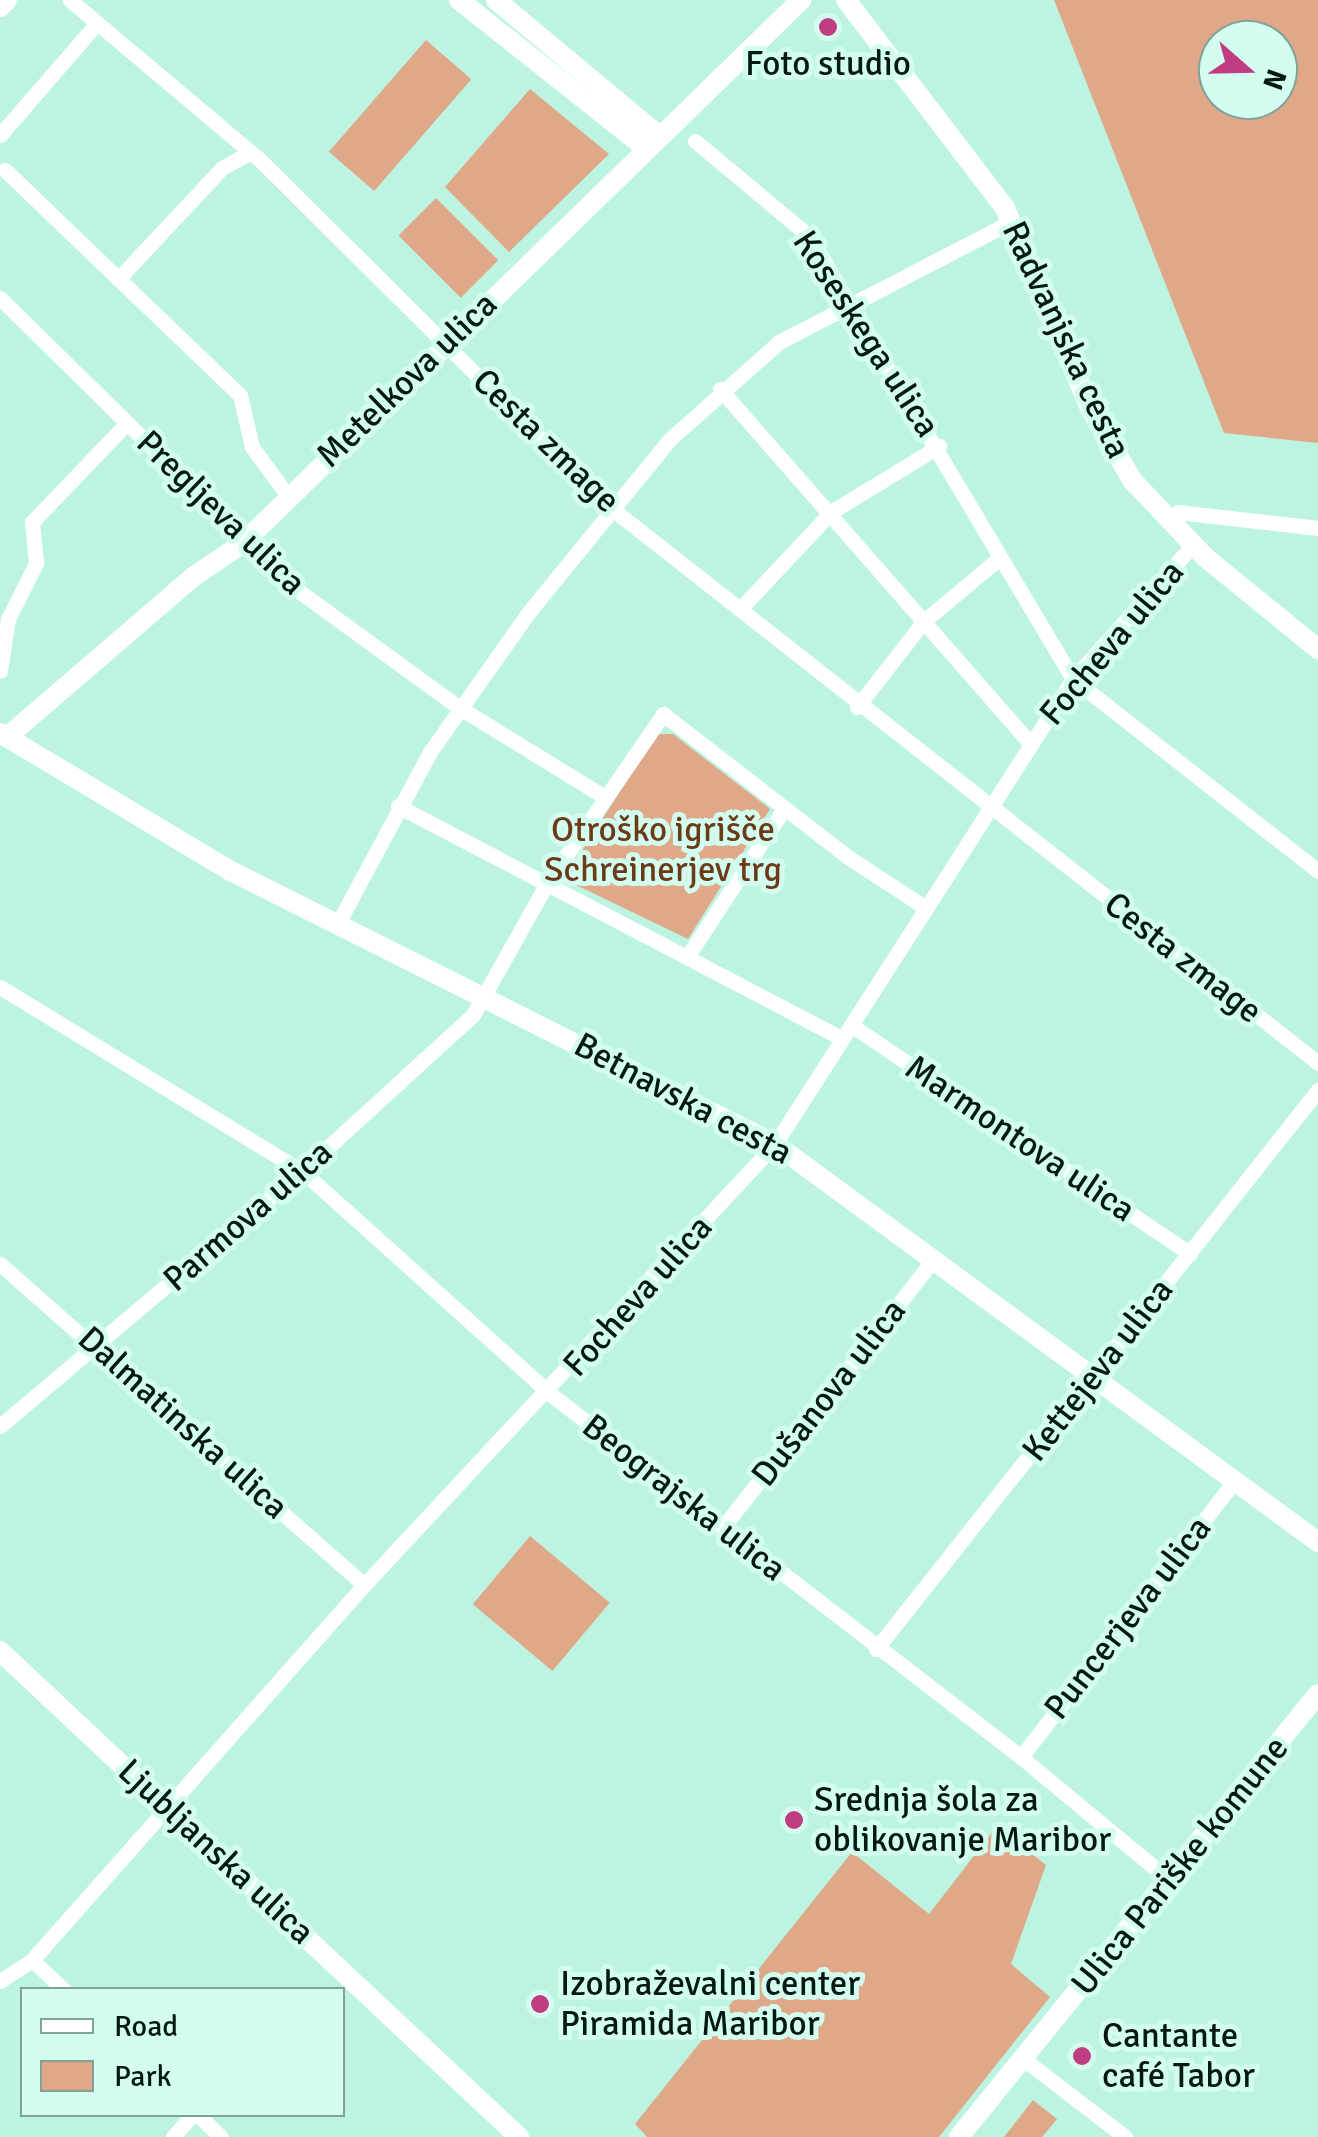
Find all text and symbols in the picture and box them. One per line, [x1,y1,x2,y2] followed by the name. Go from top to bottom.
[817,16,839,38] marker: Foto studio
[1198,20,1298,120] north arrow
[745,43,911,85] place label: Foto studio
[1255,65,1294,95] text: N
[993,215,1139,465] street label: Radvanjska cesta
[784,223,948,445] street label: Koseskega ulica
[308,283,506,477] street label: Metelkova ulica
[464,360,628,522] street label: Cesta zmage
[128,422,314,604] street label: Pregljeva ulica
[1031,552,1193,734] street label: Focheva ulica
[544,809,782,891] park label: Otroško igrišče Schreinerjev trg
[1096,883,1270,1033] street label: Cesta zmage
[567,1024,799,1174] street label: Betnavska cesta
[897,1047,1143,1231] street label: Marmontova ulica
[155,1131,341,1301] street label: Parmova ulica
[555,1207,721,1385] street label: Focheva ulica
[1014,1270,1182,1470] street label: Kettejeva ulica
[743,1291,915,1495] street label: Dušanova ulica
[69,1318,297,1528] street label: Dalmatinska ulica
[574,1405,794,1591] street label: Beograjska ulica
[1036,1508,1220,1728] street label: Puncerjeva ulica
[1063,1728,1297,2004] street label: Ulica Pariške komune
[109,1750,323,1954] street label: Ljubljanska ulica
[814,1779,1111,1861] place label: Srednja šola za oblikovanje Maribor
[783,1809,805,1831] marker: Srednja šola za oblikovanje Maribor
[560,1963,860,2045] place label: Izobraževalni center Piramida Maribor
[20,1987,345,2117] legend
[529,1993,551,2015] marker: Izobraževalni center Piramida Maribor
[114,2008,178,2045] text: Road
[1102,2015,1255,2097] place label: Cantante café Tabor
[1071,2045,1093,2067] marker: Cantante café Tabor
[114,2058,172,2095] text: Park

